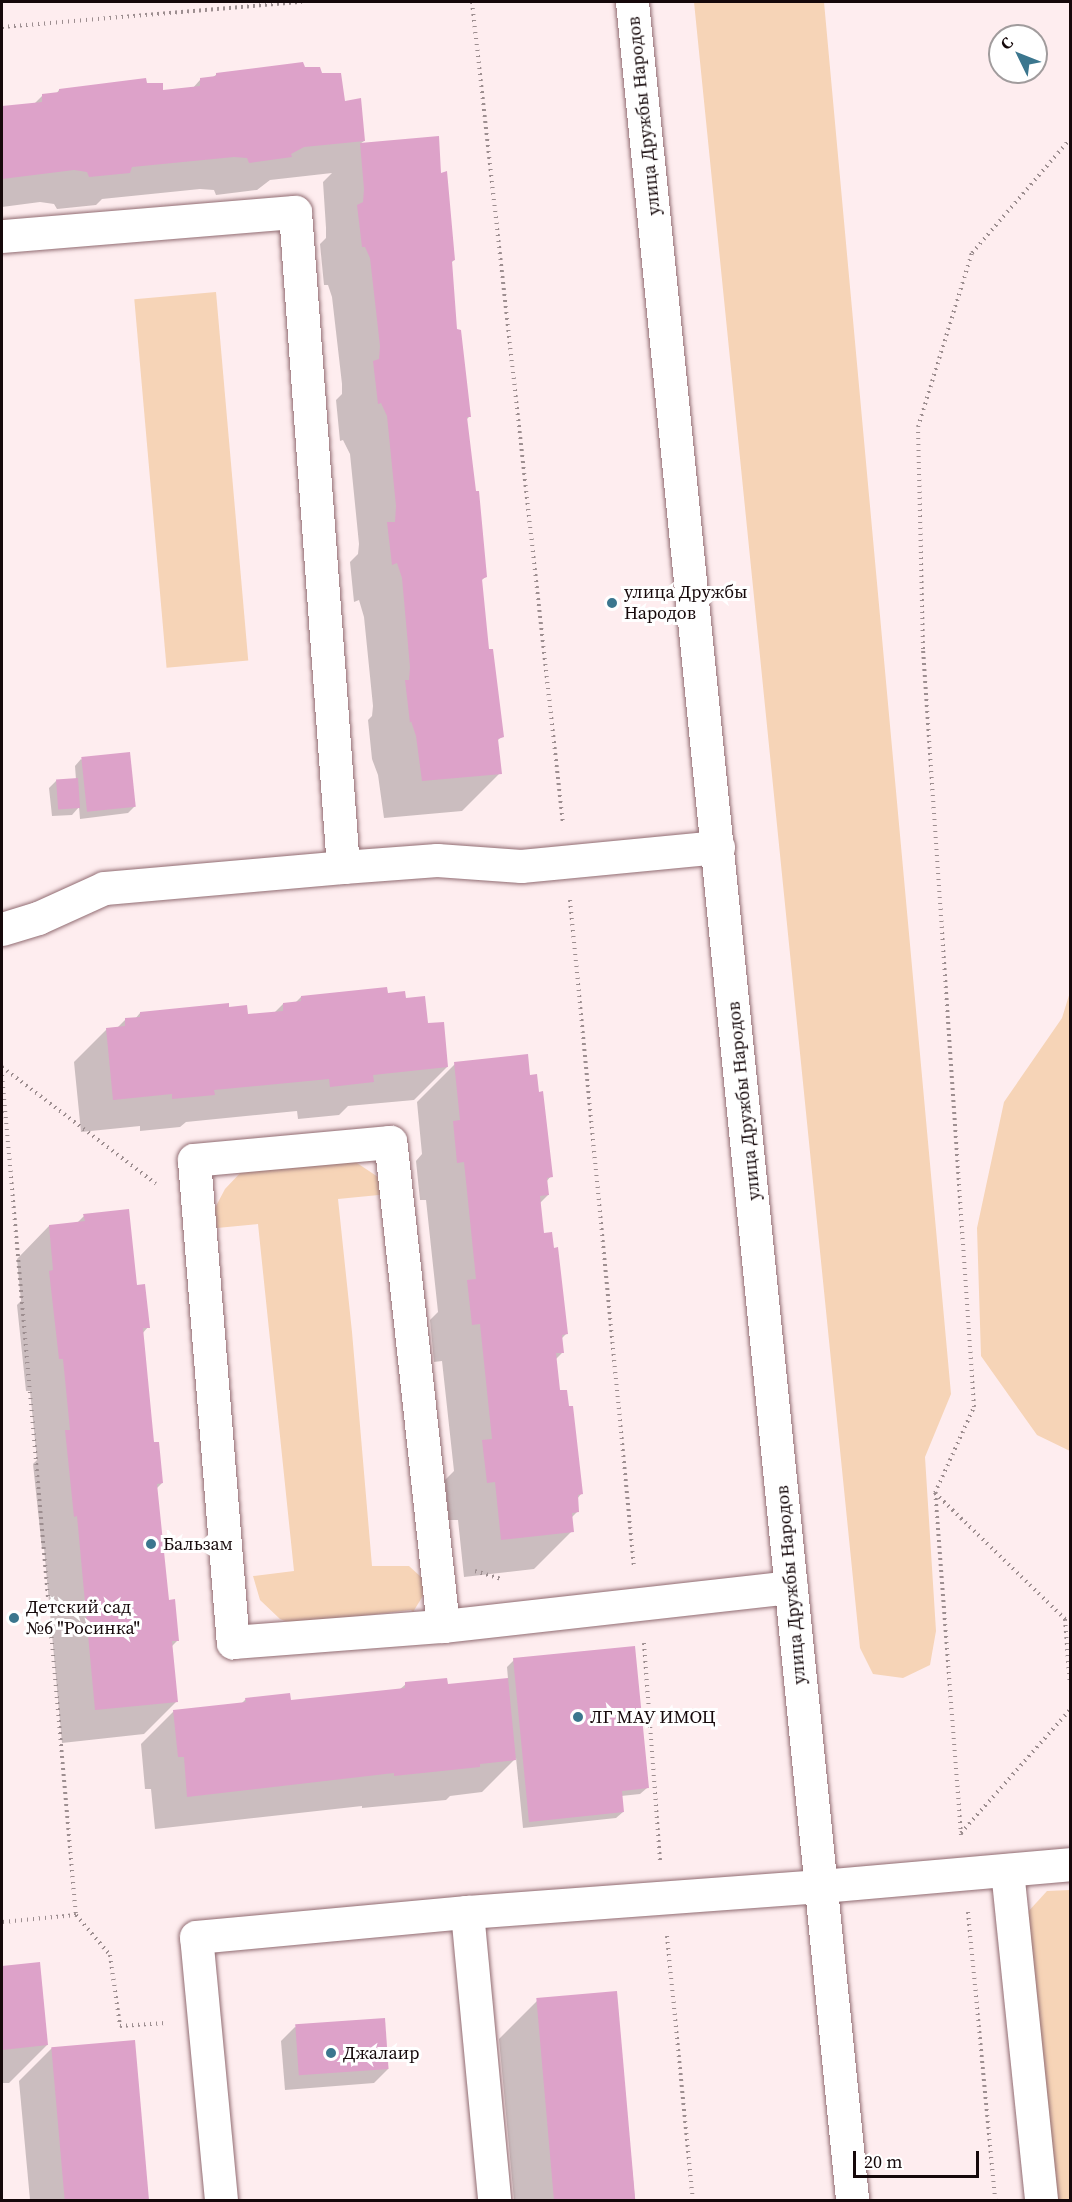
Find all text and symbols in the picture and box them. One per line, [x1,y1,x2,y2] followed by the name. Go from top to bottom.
[623,16,665,216] street label: улица Дружбы Народов
[988,24,1048,84] north arrow
[995,32,1018,54] text: С
[624,582,748,624] place label: улица Дружбы Народов
[605,596,619,610] marker: улица Дружбы Народов
[723,1001,765,1201] street label: улица Дружбы Народов
[772,1485,810,1685] street label: улица Дружбы Народов
[163,1533,233,1555] place label: Бальзам
[144,1537,158,1551] marker: Бальзам
[26,1597,140,1640] place label: Детский сад №6 "Росинка"
[7,1611,21,1625] marker: Детский сад №6 "Росинка"
[590,1706,717,1728] place label: ЛГ МАУ ИМОЦ
[571,1710,585,1724] marker: ЛГ МАУ ИМОЦ
[343,2042,419,2064] place label: Джалаир
[324,2046,338,2060] marker: Джалаир
[856,2139,982,2177] scale bar
[864,2149,902,2174] text: 20 m

